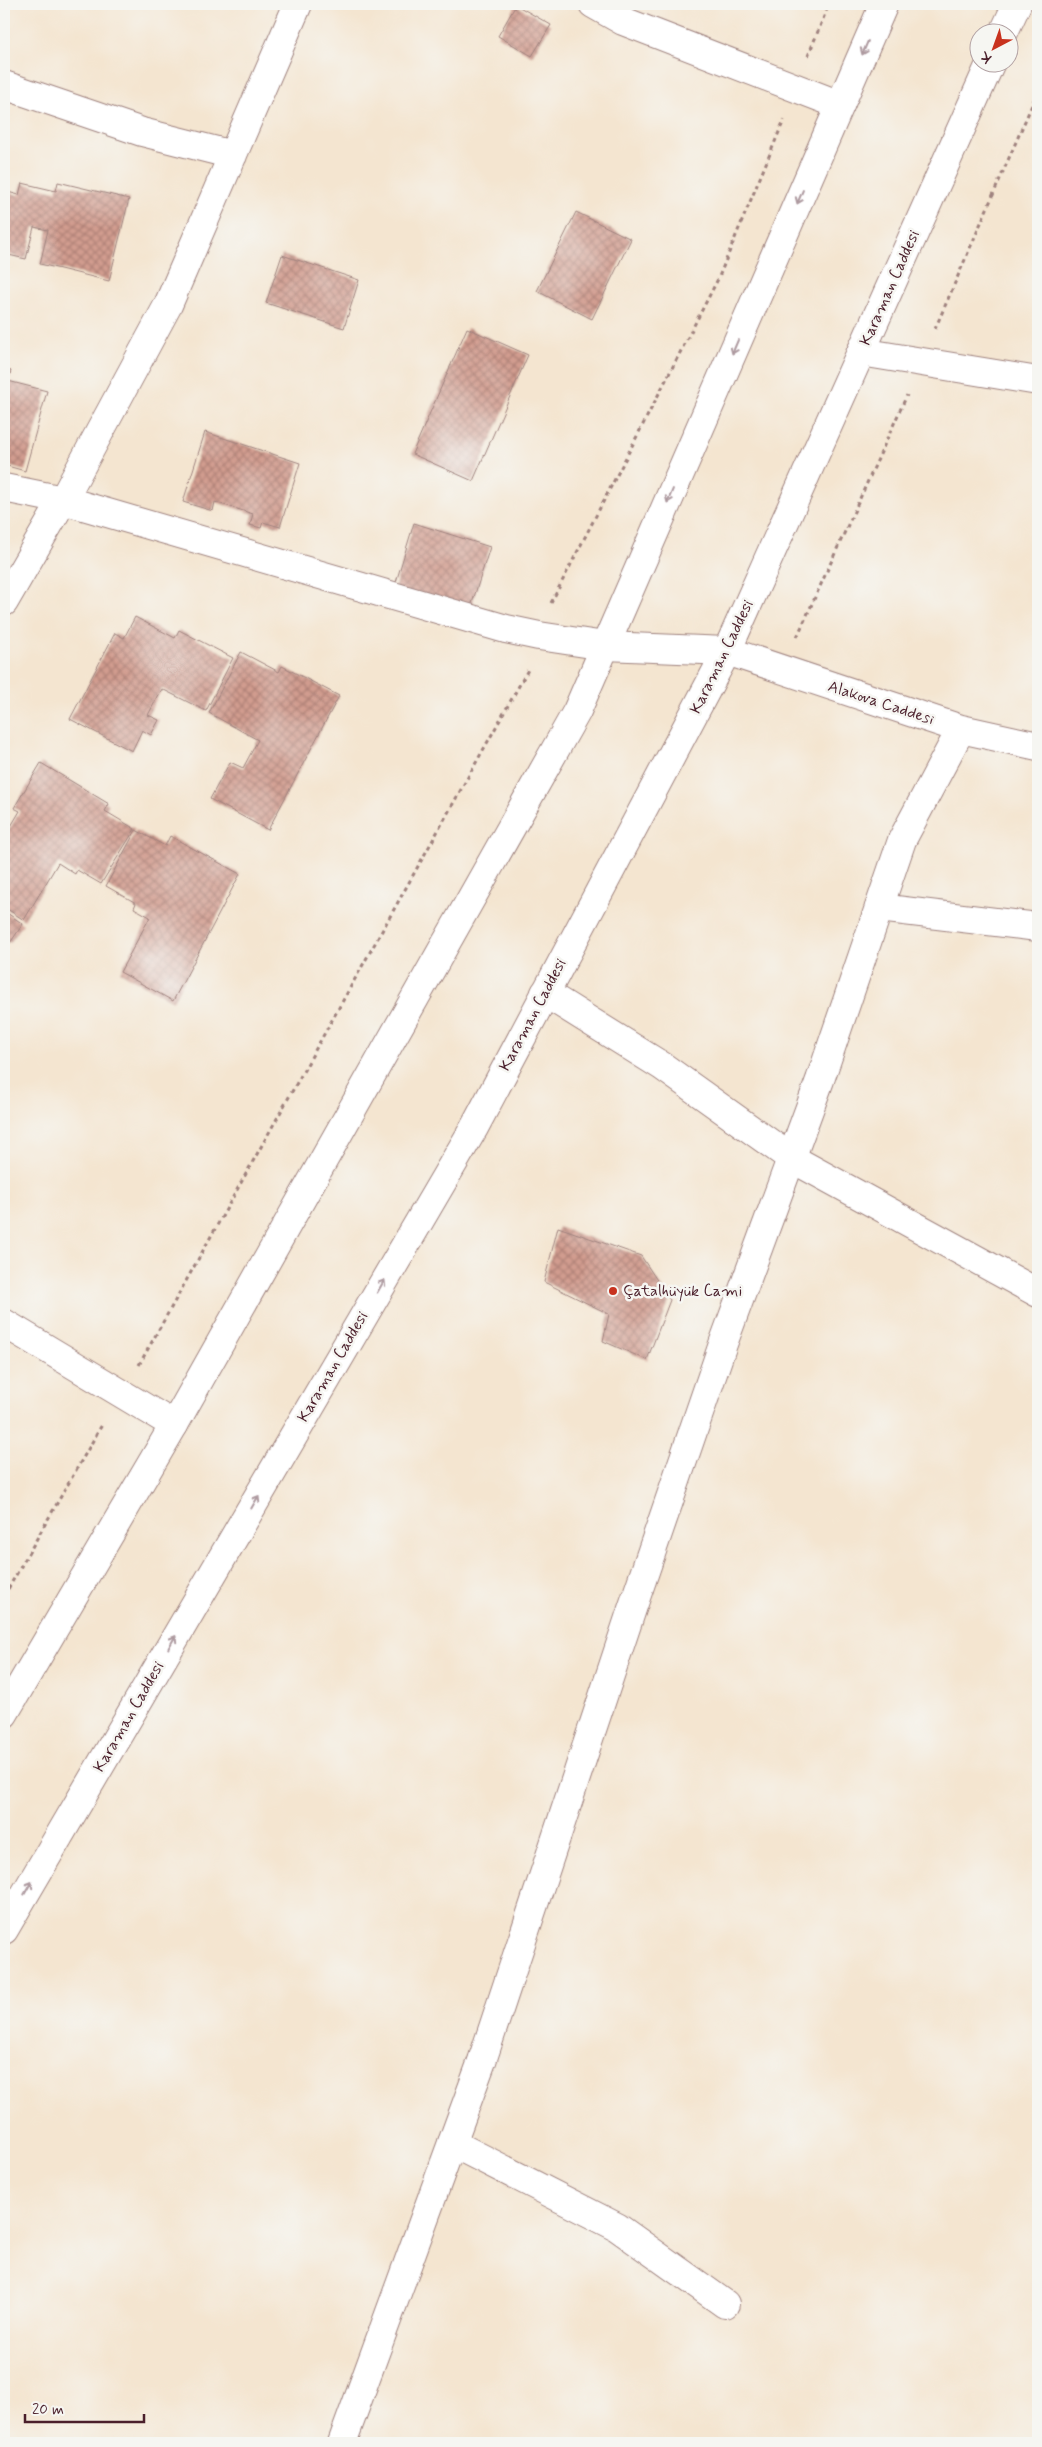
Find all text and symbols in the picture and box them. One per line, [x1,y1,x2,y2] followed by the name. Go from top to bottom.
[970,22,1020,72] north arrow
[859,40,869,55] one-way arrow
[976,46,996,67] text: K
[794,190,803,205] one-way arrow
[855,227,925,349] street label: Karaman Caddesi
[730,339,739,354] one-way arrow
[665,488,675,503] one-way arrow
[685,596,759,717] street label: Karaman Caddesi
[825,676,937,730] street label: Alakova Caddesi
[495,955,572,1075] street label: Karaman Caddesi
[376,1280,386,1294] one-way arrow
[623,1281,742,1302] place label: Çatalhüyük Cami
[607,1285,619,1297] marker: Çatalhüyük Cami
[293,1308,373,1426] street label: Karaman Caddesi
[250,1496,260,1510] one-way arrow
[168,1636,178,1650] one-way arrow
[89,1658,169,1776] street label: Karaman Caddesi
[24,1882,34,1896] one-way arrow
[25,2392,144,2424] scale bar
[32,2400,64,2420] text: 20 m

